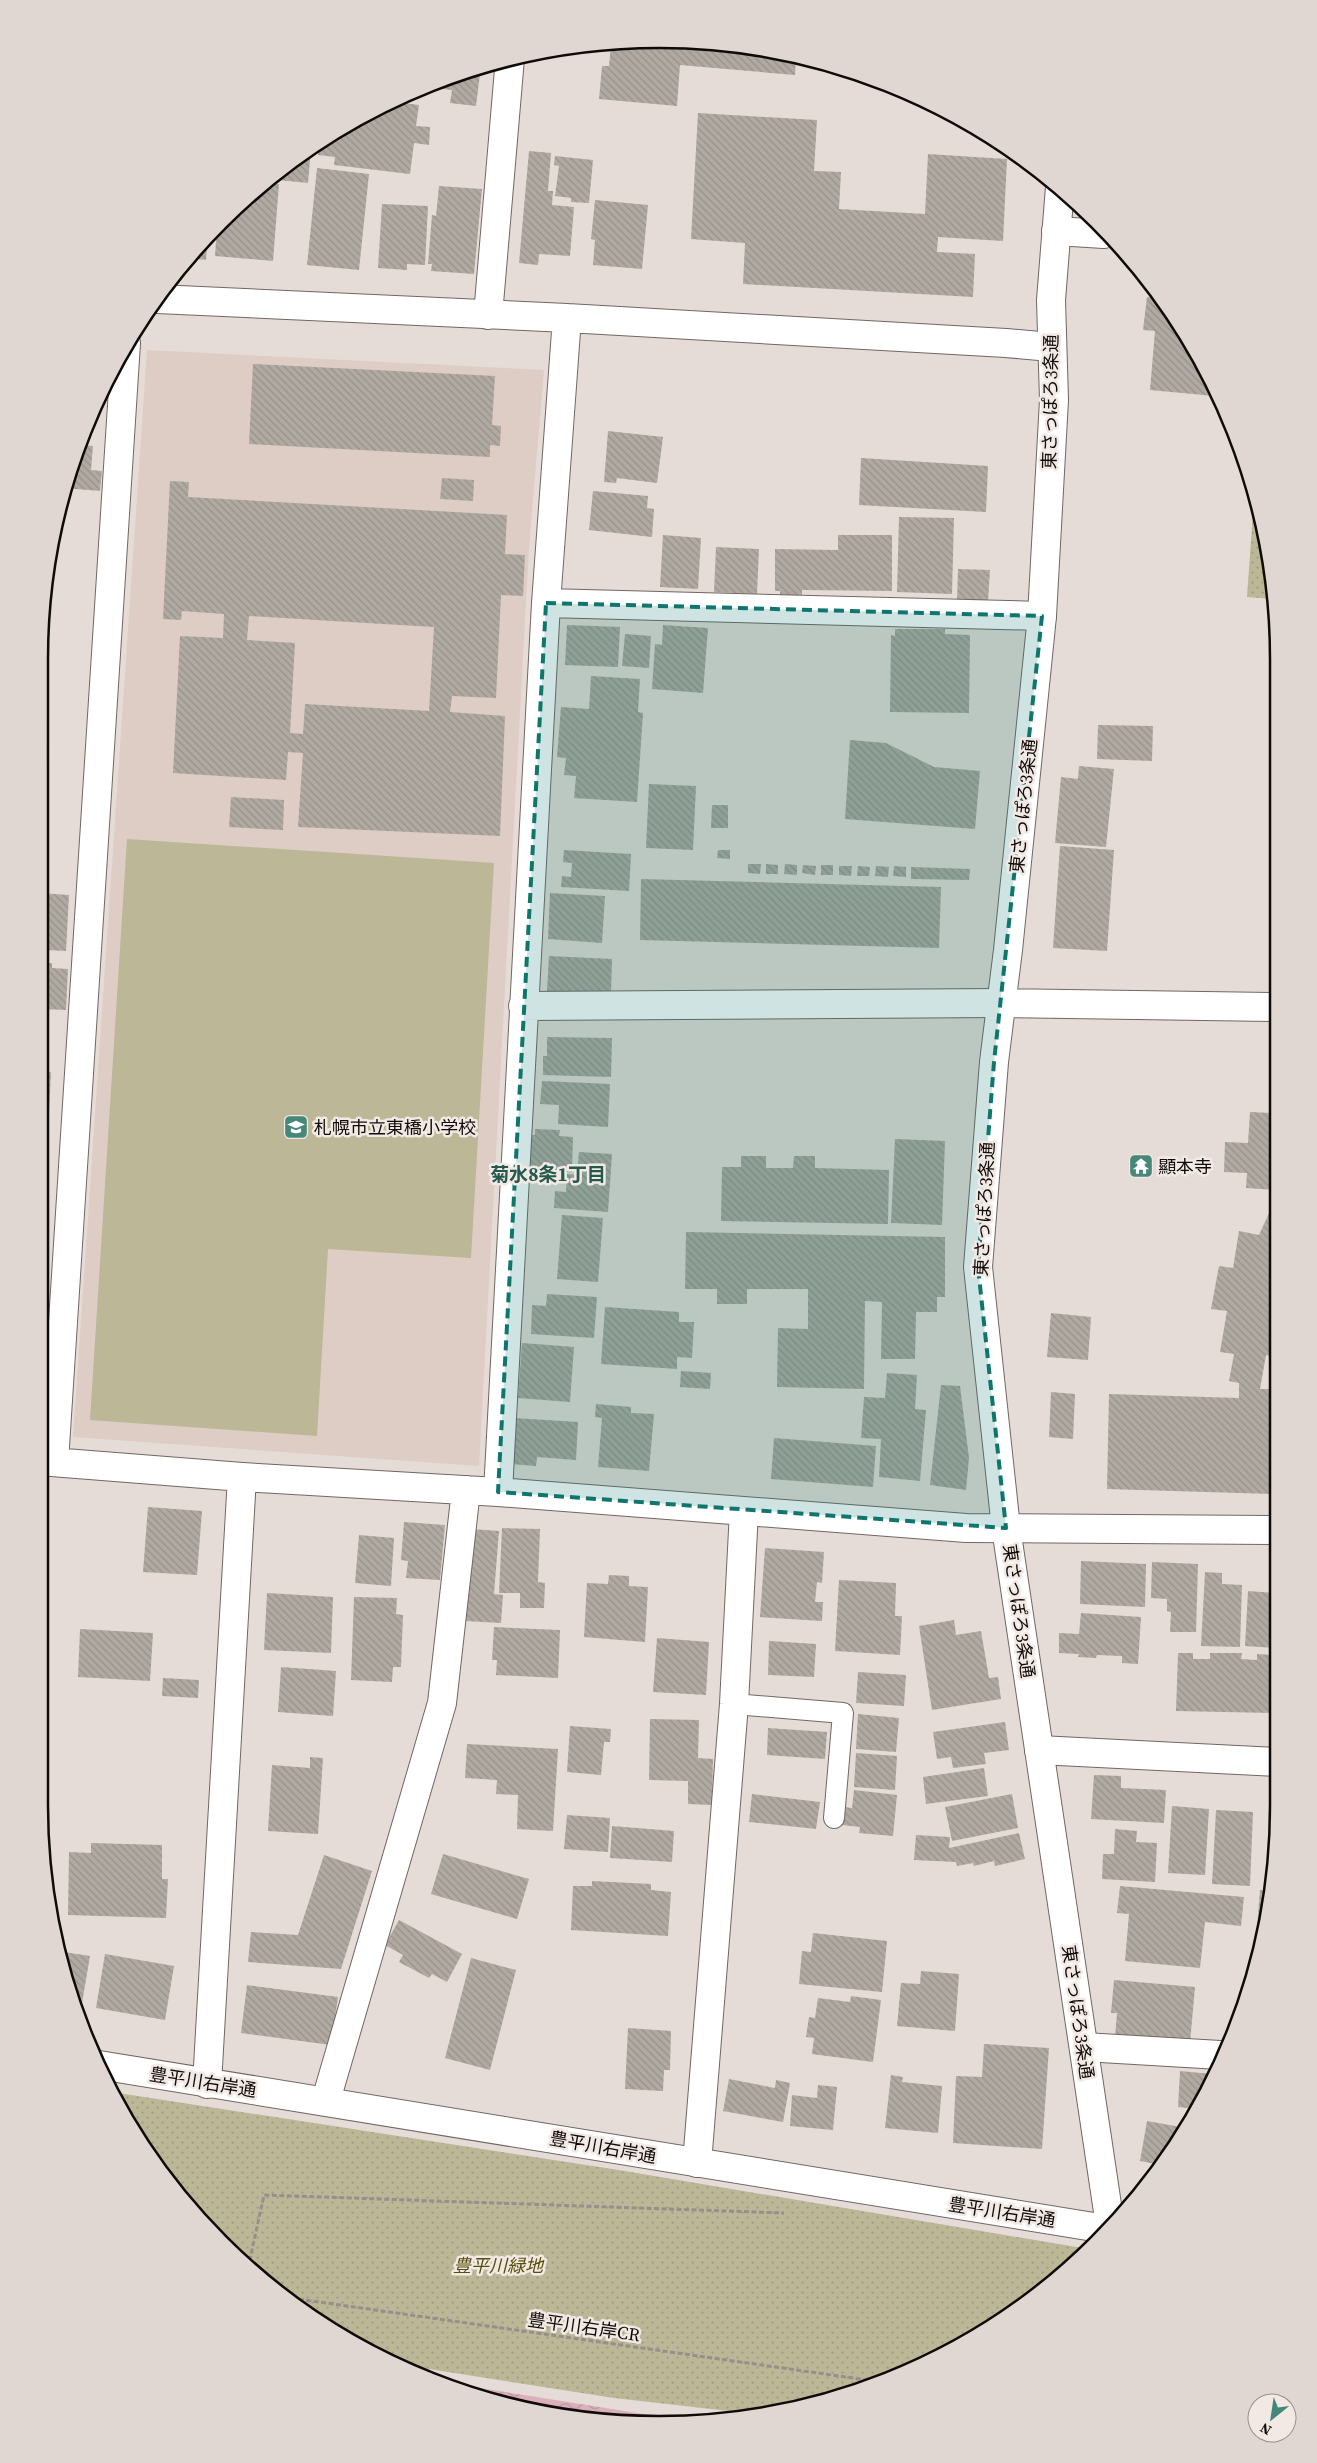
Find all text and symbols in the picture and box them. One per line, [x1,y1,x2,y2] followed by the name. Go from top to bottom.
[1036,334,1064,470] street label: 東さっぽろ3条通
[1004,738,1042,874] street label: 東さっぽろ3条通
[283,1114,309,1140] school or university icon: 札幌市立東橋小学校
[314,1115,476,1140] place label: 札幌市立東橋小学校
[968,1141,1000,1277] street label: 東さっぽろ3条通
[1128,1153,1154,1179] temple icon: 顯本寺
[1158,1154,1212,1179] place label: 顯本寺
[490,1161,606,1187] district label: 菊水8条1丁目
[997,1542,1041,1680] street label: 東さっぽろ3条通
[1056,1943,1100,2081] street label: 東さっぽろ3条通
[148,2061,258,2103] street label: 豊平川右岸通
[548,2125,658,2169] street label: 豊平川右岸通
[947,2191,1057,2233] street label: 豊平川右岸通
[453,2253,545,2278] park label: 豊平川緑地
[526,2307,642,2347] street label: 豊平川右岸CR
[1247,2393,1297,2443] north arrow
[1256,2418,1275,2440] text: N

